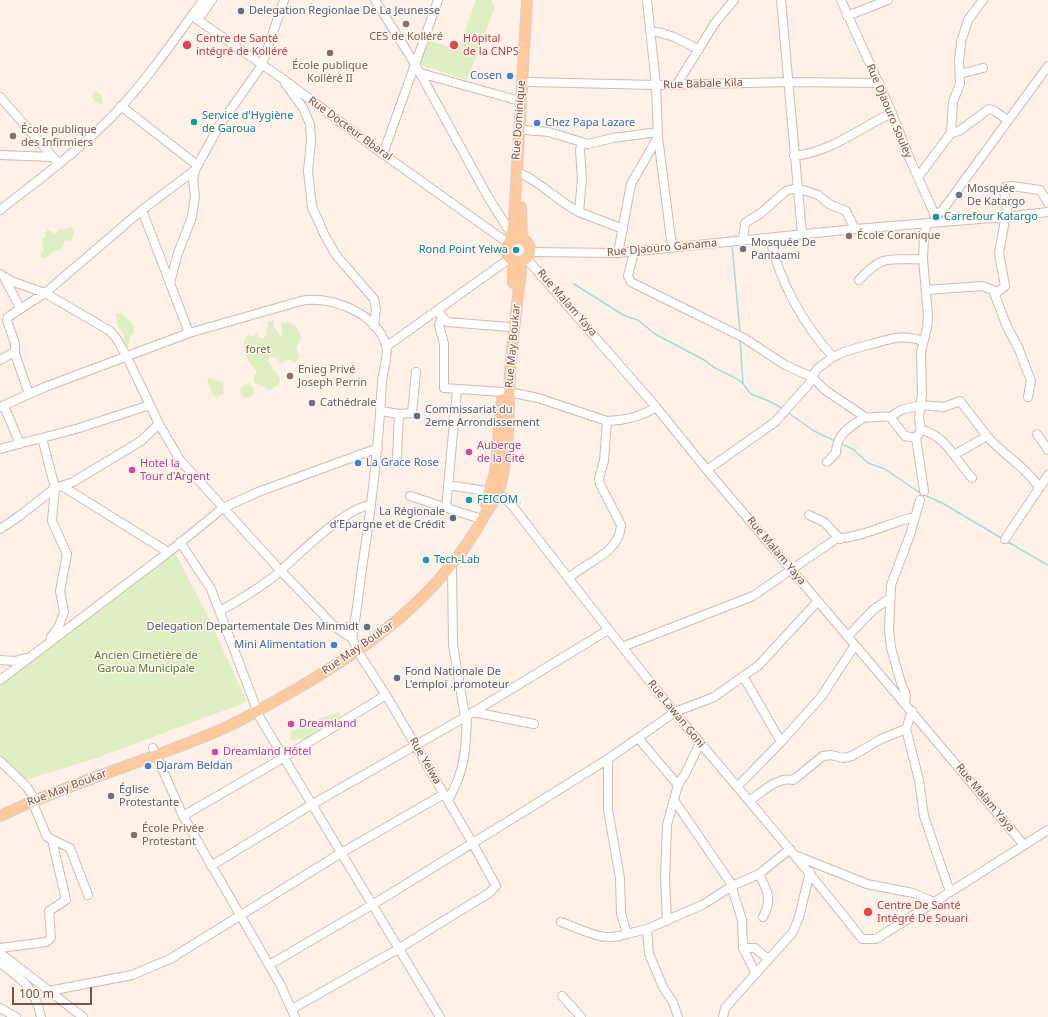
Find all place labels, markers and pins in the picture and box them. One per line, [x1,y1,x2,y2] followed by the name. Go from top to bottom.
[249,4,440,18] place label: Delegation Regionlae De La Jeunesse
[236,6,246,16] marker: Delegation Regionlae De La Jeunesse
[401,19,411,29] marker: CES de Kolléré
[369,30,443,44] place label: CES de Kolléré
[196,32,288,58] place label: Centre de Santé intégré de Kolléré
[463,32,519,58] place label: Hôpital de la CNPS
[181,39,193,51] marker: Centre de Santé intégré de Kolléré
[448,39,460,51] marker: Hôpital de la CNPS
[325,48,335,58] marker: École publique Kolléré II
[292,59,368,85] place label: École publique Kolléré II
[470,69,502,83] place label: Cosen
[505,71,515,81] marker: Cosen
[202,109,293,135] place label: Service d'Hygiène de Garoua
[545,116,635,130] place label: Chez Papa Lazare
[189,117,199,127] marker: Service d'Hygiène de Garoua
[532,118,542,128] marker: Chez Papa Lazare
[21,123,97,149] place label: École publique des Infirmiers
[8,131,18,141] marker: École publique des Infirmiers
[967,182,1025,208] place label: Mosquée De Katargo
[954,190,964,200] marker: Mosquée De Katargo
[944,210,1038,224] place label: Carrefour Katargo
[931,212,941,222] marker: Carrefour Katargo
[857,229,940,243] place label: École Coranique
[844,231,854,241] marker: École Coranique
[751,236,816,262] place label: Mosquée De Pantaami
[419,243,508,257] place label: Rond Point Yelwa
[738,244,748,254] marker: Mosquée De Pantaami
[511,245,521,255] marker: Rond Point Yelwa
[298,363,367,389] place label: Enieg Privé Joseph Perrin
[285,371,295,381] marker: Enieg Privé Joseph Perrin
[320,396,376,410] place label: Cathédrale
[307,398,317,408] marker: Cathédrale
[425,403,540,429] place label: Commissariat du 2eme Arrondissement
[412,411,422,421] marker: Commissariat du 2eme Arrondissement
[477,439,525,465] place label: Auberge de la Cité
[464,447,474,457] marker: Auberge de la Cité
[366,456,439,470] place label: La Grace Rose
[140,457,210,483] place label: Hotel la Tour d'Argent
[353,458,363,468] marker: La Grace Rose
[127,465,137,475] marker: Hotel la Tour d'Argent
[477,493,518,507] place label: FEICOM
[464,495,474,505] marker: FEICOM
[330,505,445,531] place label: La Régionale d'Epargne et de Crédit
[448,513,458,523] marker: La Régionale d'Epargne et de Crédit
[434,553,480,567] place label: Tech-Lab
[421,555,431,565] marker: Tech-Lab
[147,620,359,634] place label: Delegation Departementale Des Minmidt
[362,622,372,632] marker: Delegation Departementale Des Minmidt
[234,638,326,652] place label: Mini Alimentation
[329,640,339,650] marker: Mini Alimentation
[405,665,509,691] place label: Fond Nationale De L'emploi .promoteur
[392,673,402,683] marker: Fond Nationale De L'emploi .promoteur
[299,717,357,731] place label: Dreamland
[286,719,296,729] marker: Dreamland
[223,745,311,759] place label: Dreamland Hôtel
[210,747,220,757] marker: Dreamland Hôtel
[156,759,233,773] place label: Djaram Beldan
[143,761,153,771] marker: Djaram Beldan
[119,783,179,809] place label: Église Protestante
[106,791,116,801] marker: Église Protestante
[142,822,204,848] place label: École Privée Protestant
[129,830,139,840] marker: École Privée Protestant
[877,899,968,925] place label: Centre De Santé Intégré De Souari
[862,906,874,918] marker: Centre De Santé Intégré De Souari

